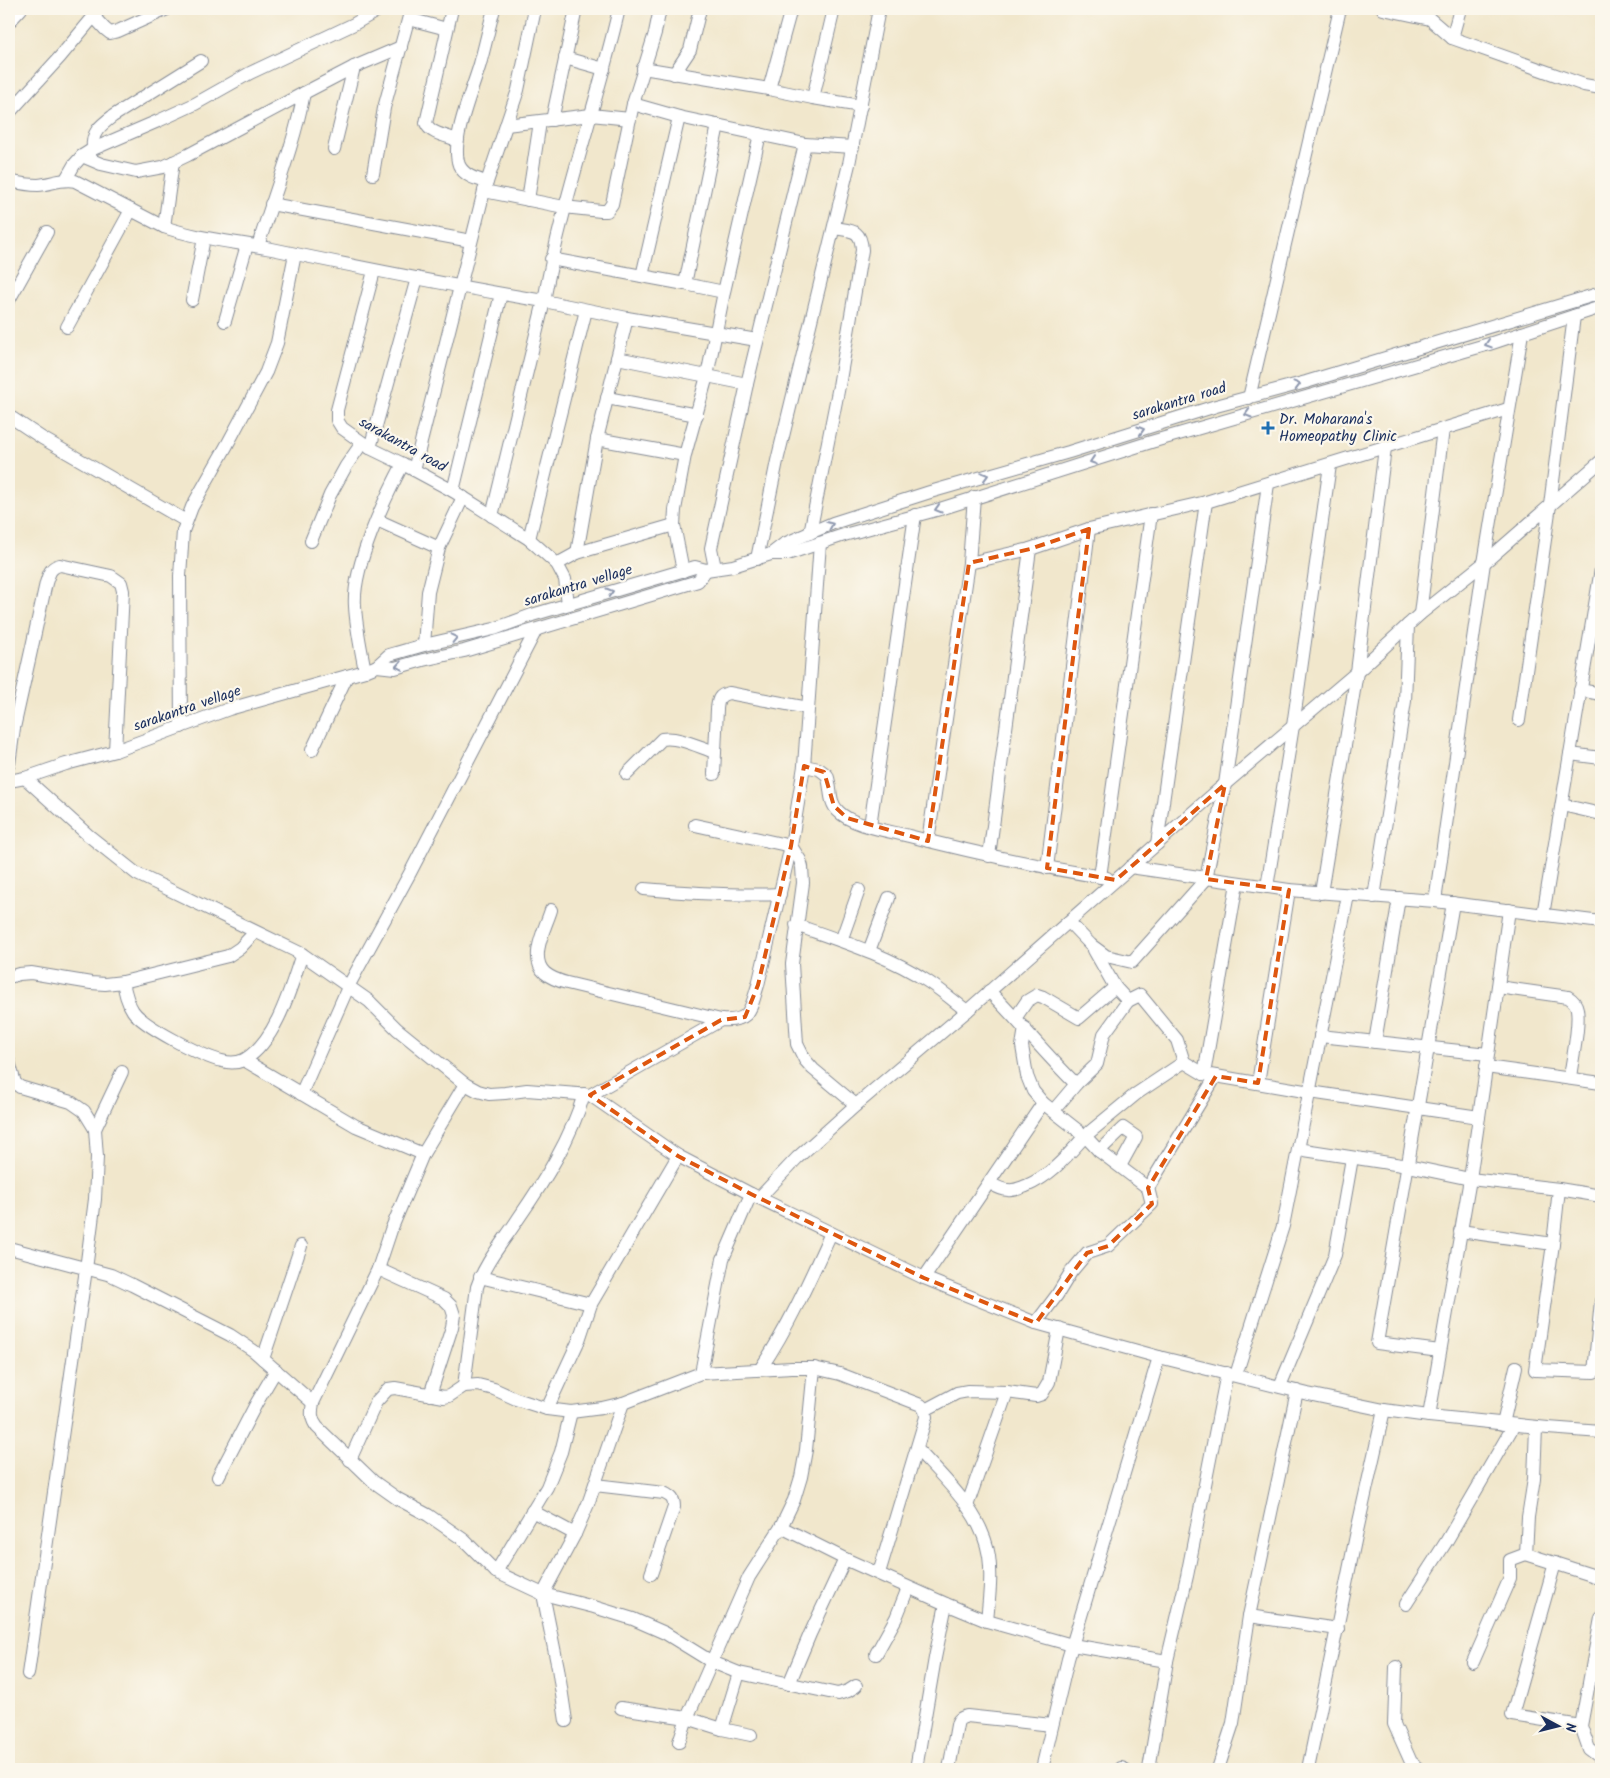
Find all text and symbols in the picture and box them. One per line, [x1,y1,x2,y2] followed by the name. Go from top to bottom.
[1485,338,1493,348] one-way arrow
[1129,376,1230,428] street label: sarakantra road
[1292,380,1300,390] one-way arrow
[1245,408,1253,418] one-way arrow
[1279,408,1397,449] place label: Dr. Moharana's Homeopathy Clinic
[354,411,451,479] street label: sarakantra road
[1261,421,1275,435] marker: Dr. Moharana's Homeopathy Clinic
[1136,425,1144,435] one-way arrow
[1089,455,1098,465] one-way arrow
[980,471,988,481] one-way arrow
[934,504,942,514] one-way arrow
[825,521,834,531] one-way arrow
[521,558,636,614] street label: sarakantra vellage
[605,587,614,597] one-way arrow
[450,633,459,644] one-way arrow
[395,660,404,671] one-way arrow
[130,679,245,739] street label: sarakantra vellage
[1532,1700,1582,1750] north arrow
[1558,1722,1581,1733] text: N

